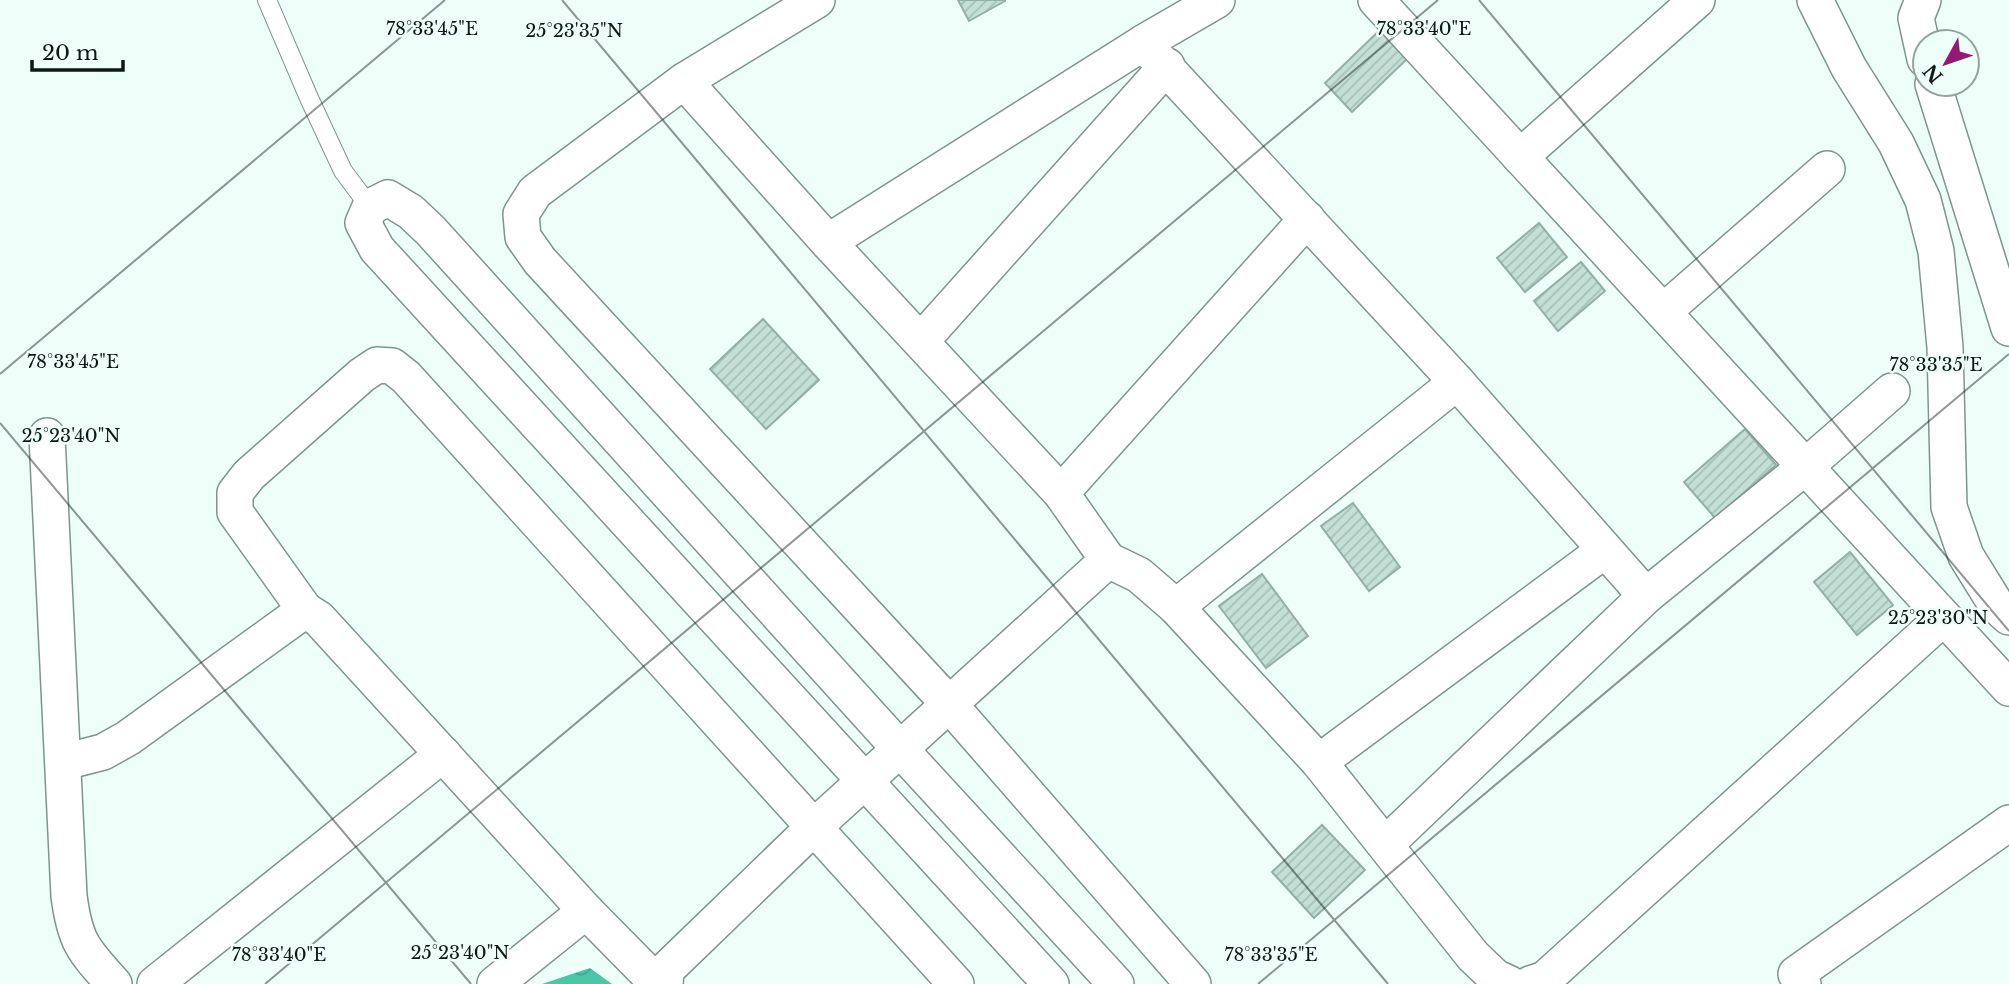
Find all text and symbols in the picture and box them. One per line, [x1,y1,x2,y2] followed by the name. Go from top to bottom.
[386,18,478,40] text: 78°33'45"E
[1377,18,1471,40] text: 78°33'40"E
[525,20,623,42] text: 25°23'35"N
[32,28,122,72] scale bar
[1911,28,1981,98] north arrow
[42,40,99,66] text: 20 m
[1919,59,1948,88] text: N
[27,351,119,373] text: 78°33'45"E
[1889,354,1983,376] text: 78°33'35"E
[21,425,121,447] text: 25°23'40"N
[1888,607,1988,629] text: 25°23'30"N
[410,942,510,964] text: 25°23'40"N
[232,944,326,966] text: 78°33'40"E
[1224,944,1318,966] text: 78°33'35"E

